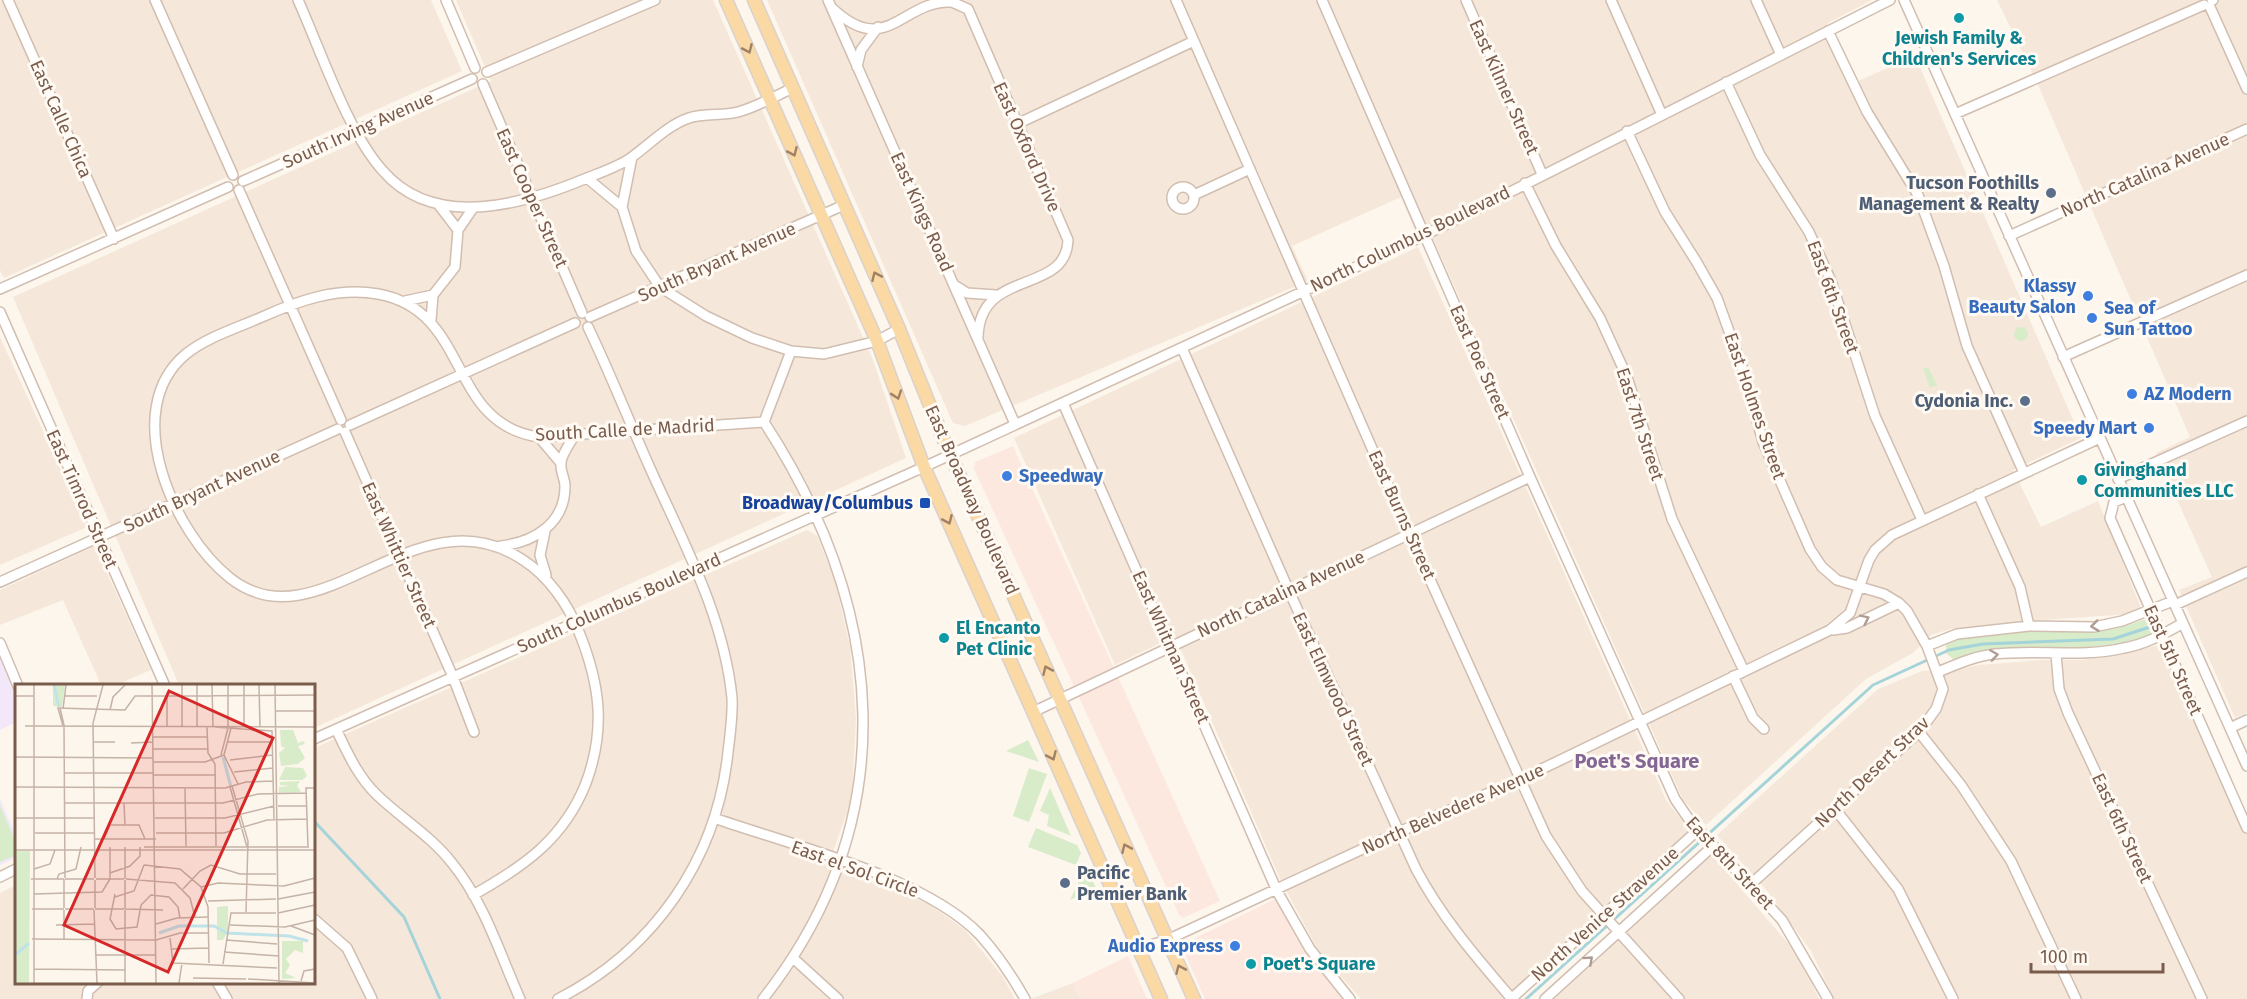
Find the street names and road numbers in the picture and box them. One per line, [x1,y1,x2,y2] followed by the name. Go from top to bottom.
[1464,16,1544,158] street label: East Kilmer Street
[25,57,97,181] street label: East Calle Chica
[988,78,1066,216] street label: East Oxford Drive
[279,87,437,173] street label: South Irving Avenue
[491,125,573,272] street label: East Cooper Street
[2057,128,2233,222] street label: North Catalina Avenue
[886,149,958,275] street label: East Kings Road
[1306,181,1514,297] street label: North Columbus Boulevard
[635,217,799,307] street label: South Bryant Avenue
[1802,237,1864,357] street label: East 6th Street
[1445,302,1515,423] street label: East Poe Street
[1720,330,1791,483] street label: East Holmes Street
[1611,365,1669,484] street label: East 7th Street
[920,402,1024,598] street label: East Broadway Boulevard
[535,414,715,446] street label: South Calle de Madrid
[41,426,123,572] street label: East Timrod Street
[120,445,284,537] street label: South Bryant Avenue
[1364,447,1441,584] street label: East Burns Street
[357,479,441,632] street label: East Whittier Street
[1194,545,1368,643] street label: North Catalina Avenue
[514,548,724,658] street label: South Columbus Boulevard
[1127,567,1215,727] street label: East Whitman Street
[2139,602,2207,719] street label: East 5th Street
[1288,609,1379,770] street label: East Elmwood Street
[1810,712,1934,832] street label: North Desert Strav
[1358,759,1548,859] street label: North Belvedere Avenue
[2087,769,2157,887] street label: East 6th Street
[1681,812,1779,914] street label: East 8th Street
[788,836,922,902] street label: East el Sol Circle
[1527,842,1683,986] street label: North Venice Stravenue

